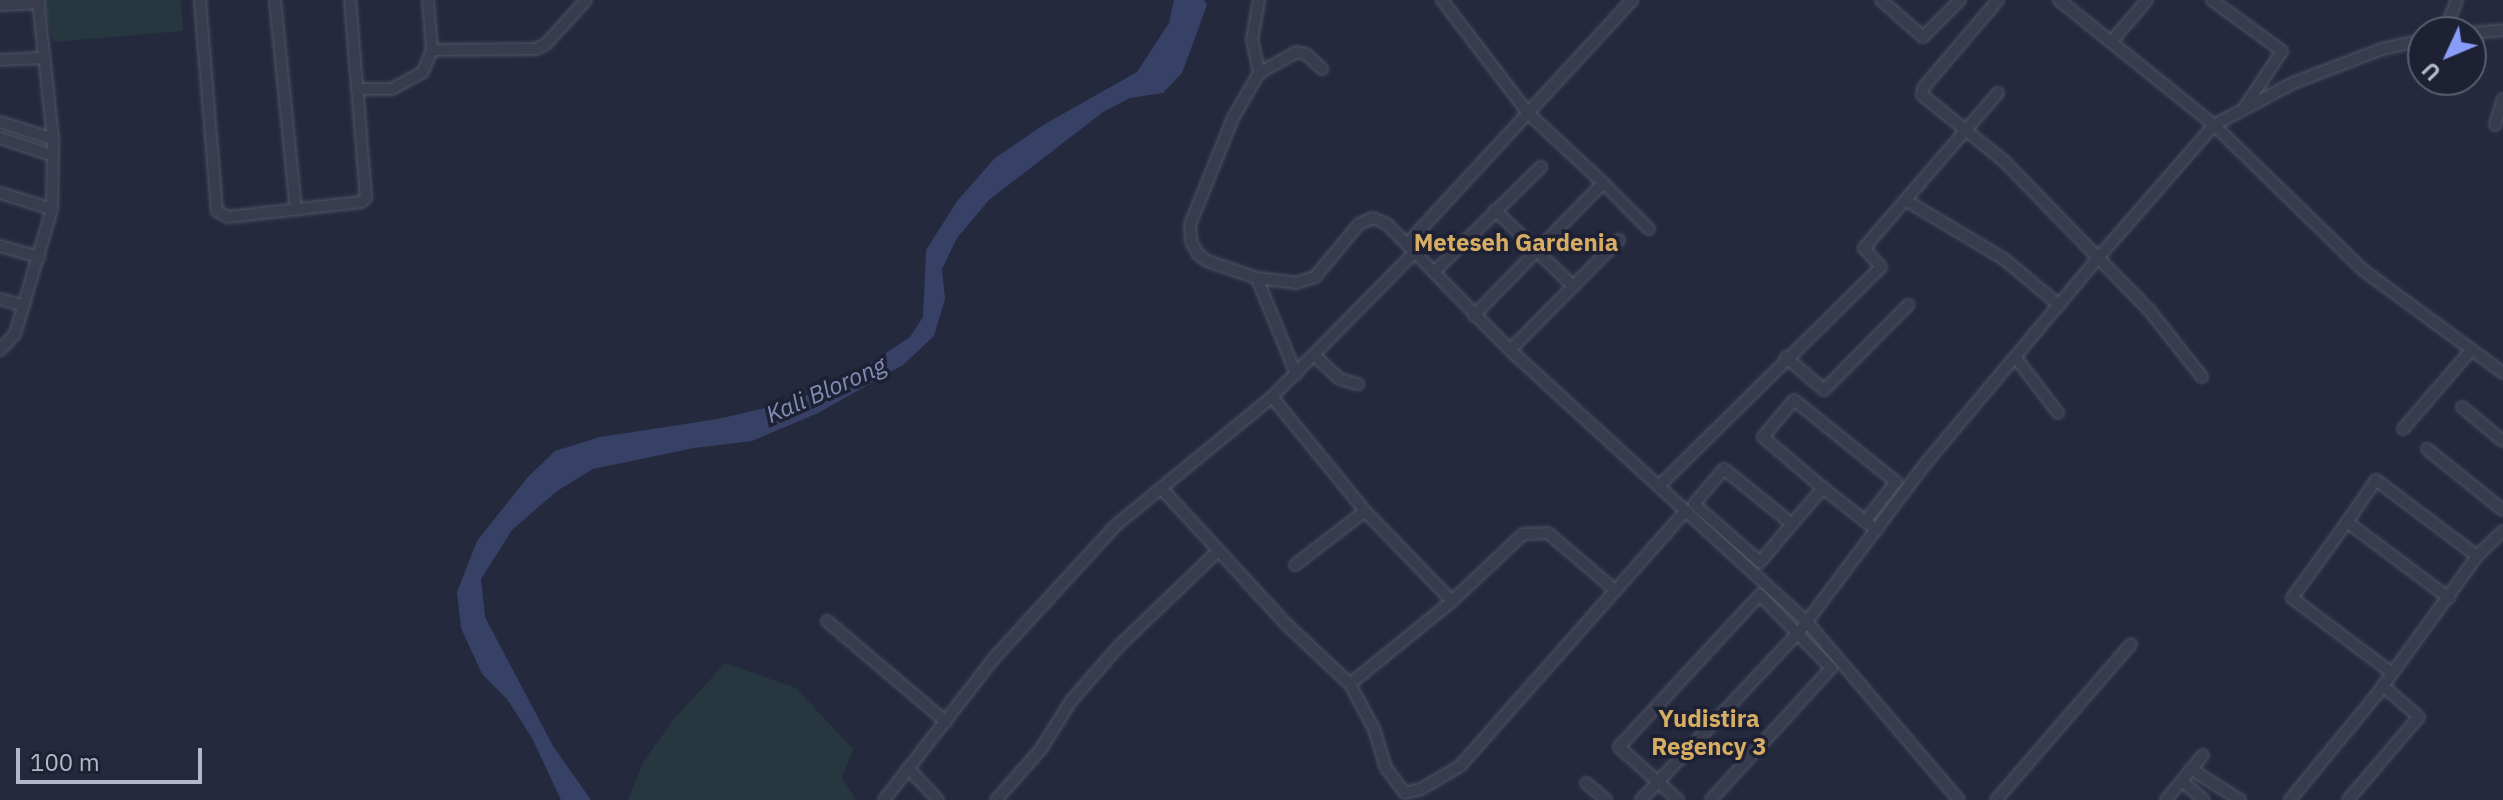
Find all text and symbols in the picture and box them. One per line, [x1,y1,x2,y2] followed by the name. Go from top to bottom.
[2407,16,2487,96] north arrow
[2415,56,2447,87] text: U
[1414,229,1618,257] district label: Meteseh Gardenia
[762,351,890,429] water label: Kali Blorong
[1651,705,1767,761] district label: Yudistira Regency 3
[20,732,206,782] scale bar
[30,746,100,778] text: 100 m

